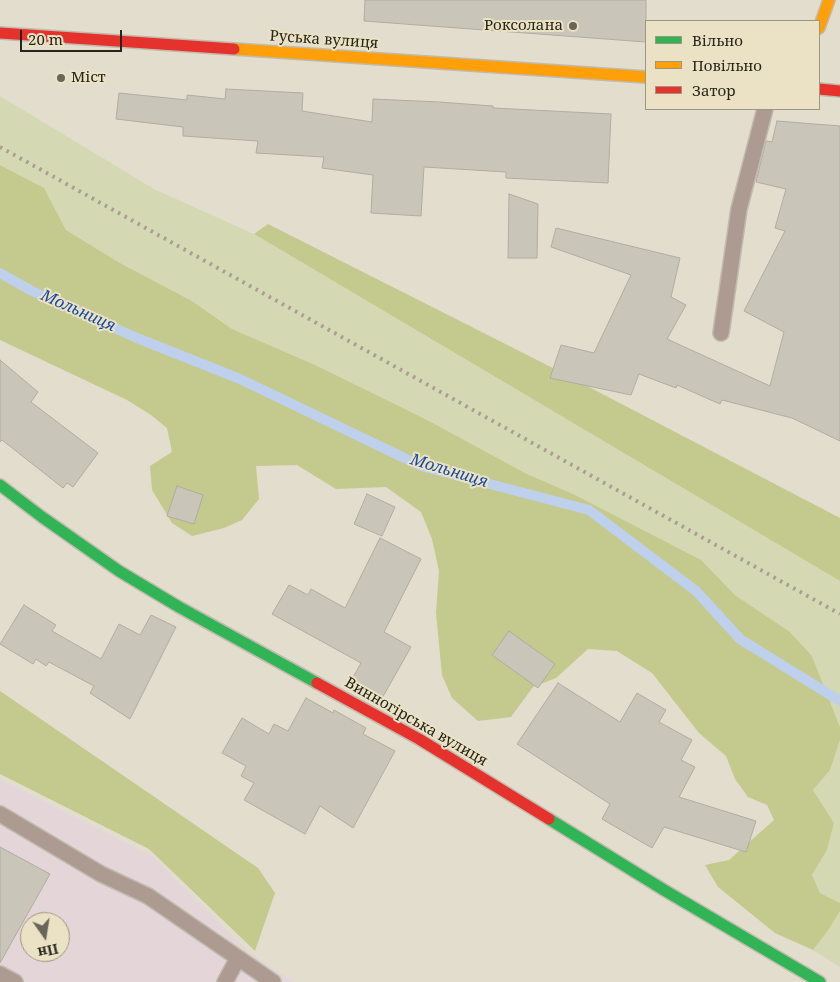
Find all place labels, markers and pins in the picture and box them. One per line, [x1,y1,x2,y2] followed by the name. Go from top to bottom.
[484,17,563,35] place label: Роксолана
[567,20,579,32] marker: Роксолана
[71,69,106,87] place label: Міст
[55,72,67,84] marker: Міст

